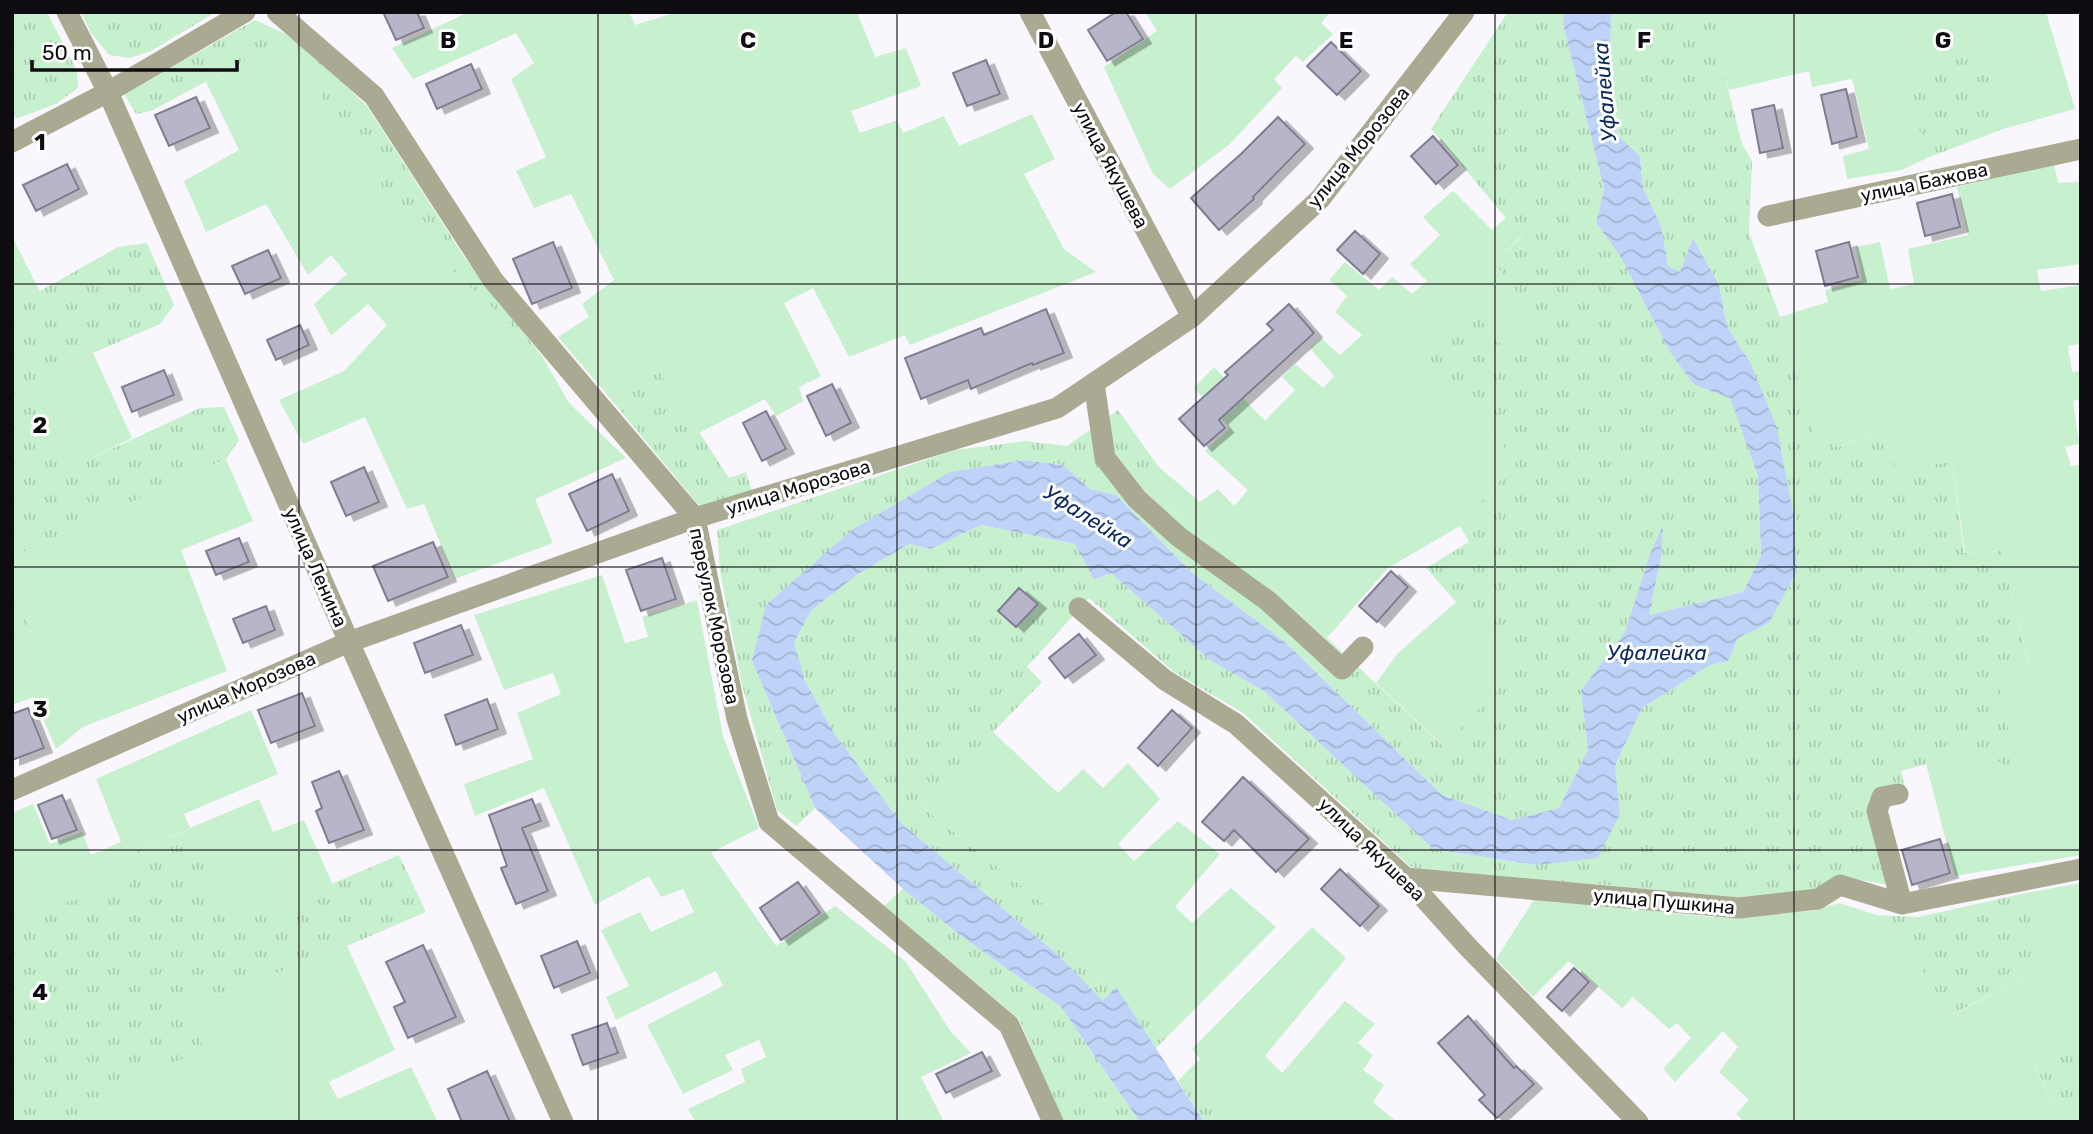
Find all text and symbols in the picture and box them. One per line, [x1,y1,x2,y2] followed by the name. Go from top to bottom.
[440,26,456,54] text: B
[740,26,756,54] text: C
[1038,26,1054,54] text: D
[1339,26,1353,54] text: E
[1637,26,1651,54] text: F
[1935,26,1951,54] text: G
[32,28,236,72] scale bar
[42,40,92,65] text: 50 m
[1588,41,1621,143] water label: Уфалейка
[1302,82,1414,213] street label: улица Морозова
[1068,98,1153,232] street label: улица Якушева
[34,128,46,156] text: 1
[1859,158,1990,207] street label: улица Бажова
[33,411,47,439] text: 2
[723,455,873,520] street label: улица Морозова
[1039,480,1137,554] water label: Уфалейка
[279,504,352,631] street label: улица Ленина
[685,526,744,707] street label: переулок Морозова
[1607,640,1707,665] water label: Уфалейка
[173,647,319,728] street label: улица Морозова
[32,695,48,723] text: 3
[1314,793,1430,906] street label: улица Якушева
[1592,884,1736,919] street label: улица Пушкина
[32,978,48,1006] text: 4

